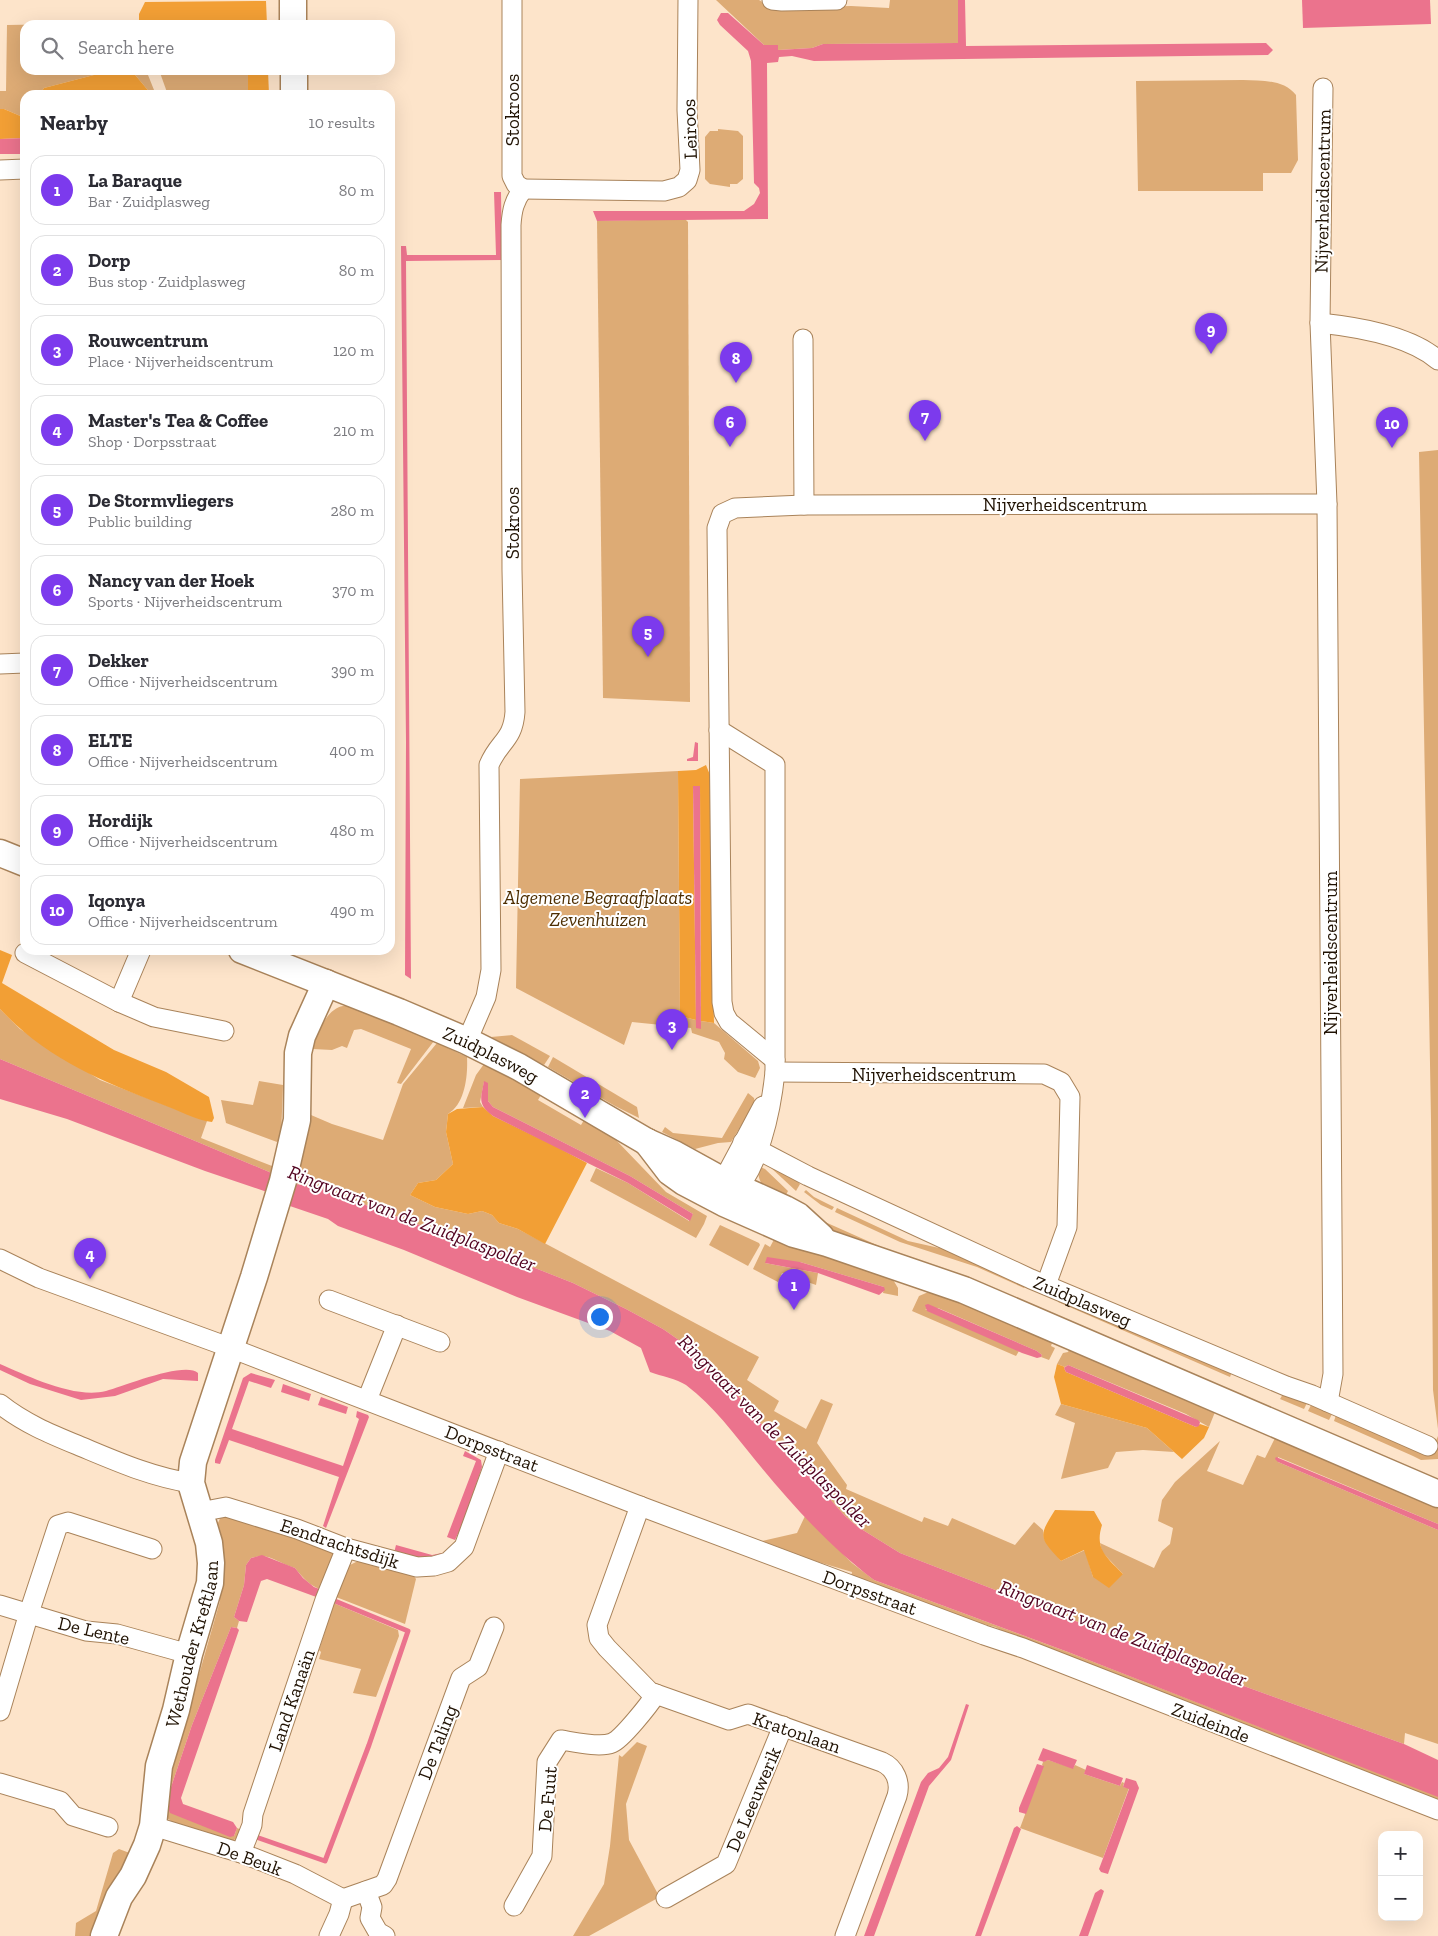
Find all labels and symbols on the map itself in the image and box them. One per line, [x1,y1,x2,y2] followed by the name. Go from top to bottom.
[501,74,524,146] street label: Stokroos
[677,98,702,160] street label: Leiroos
[1310,108,1335,273] street label: Nijverheidscentrum
[1195,313,1227,354] pin: 9
[720,342,752,383] pin: 8
[909,400,941,441] pin: 7
[714,406,746,447] pin: 6
[1376,407,1408,448] pin: 10
[501,487,524,559] street label: Stokroos
[983,493,1148,516] street label: Nijverheidscentrum
[632,616,664,657] pin: 5
[1319,870,1342,1035] street label: Nijverheidscentrum
[502,886,693,931] park label: Algemene Begraafplaats Zevenhuizen
[656,1009,688,1050] pin: 3
[440,1021,543,1088] street label: Zuidplasweg
[852,1063,1017,1086] street label: Nijverheidscentrum
[569,1077,601,1118] pin: 2
[285,1160,539,1276] water label: Ringvaart van de Zuidplaspolder
[74,1238,106,1279] pin: 4
[778,1269,810,1310] pin: 1
[1030,1270,1135,1332] street label: Zuidplasweg
[587,1304,613,1330] your location
[673,1329,877,1533] water label: Ringvaart van de Zuidplaspolder
[442,1420,542,1477] street label: Dorpsstraat
[277,1513,402,1574] street label: Eendrachtsdijk
[160,1560,223,1730] street label: Wethouder Kreftlaan
[820,1565,920,1620] street label: Dorpsstraat
[996,1575,1250,1691] water label: Ringvaart van de Zuidplaspolder
[56,1611,132,1650] street label: De Lente
[263,1646,320,1754] street label: Land Kanaän
[1169,1697,1253,1748] street label: Zuideinde
[413,1701,462,1783] street label: De Taling
[750,1707,844,1758] street label: Kratonlaan
[721,1743,786,1855] street label: De Leeuwerik
[533,1765,562,1833] street label: De Fuut
[214,1836,286,1881] street label: De Beuk

